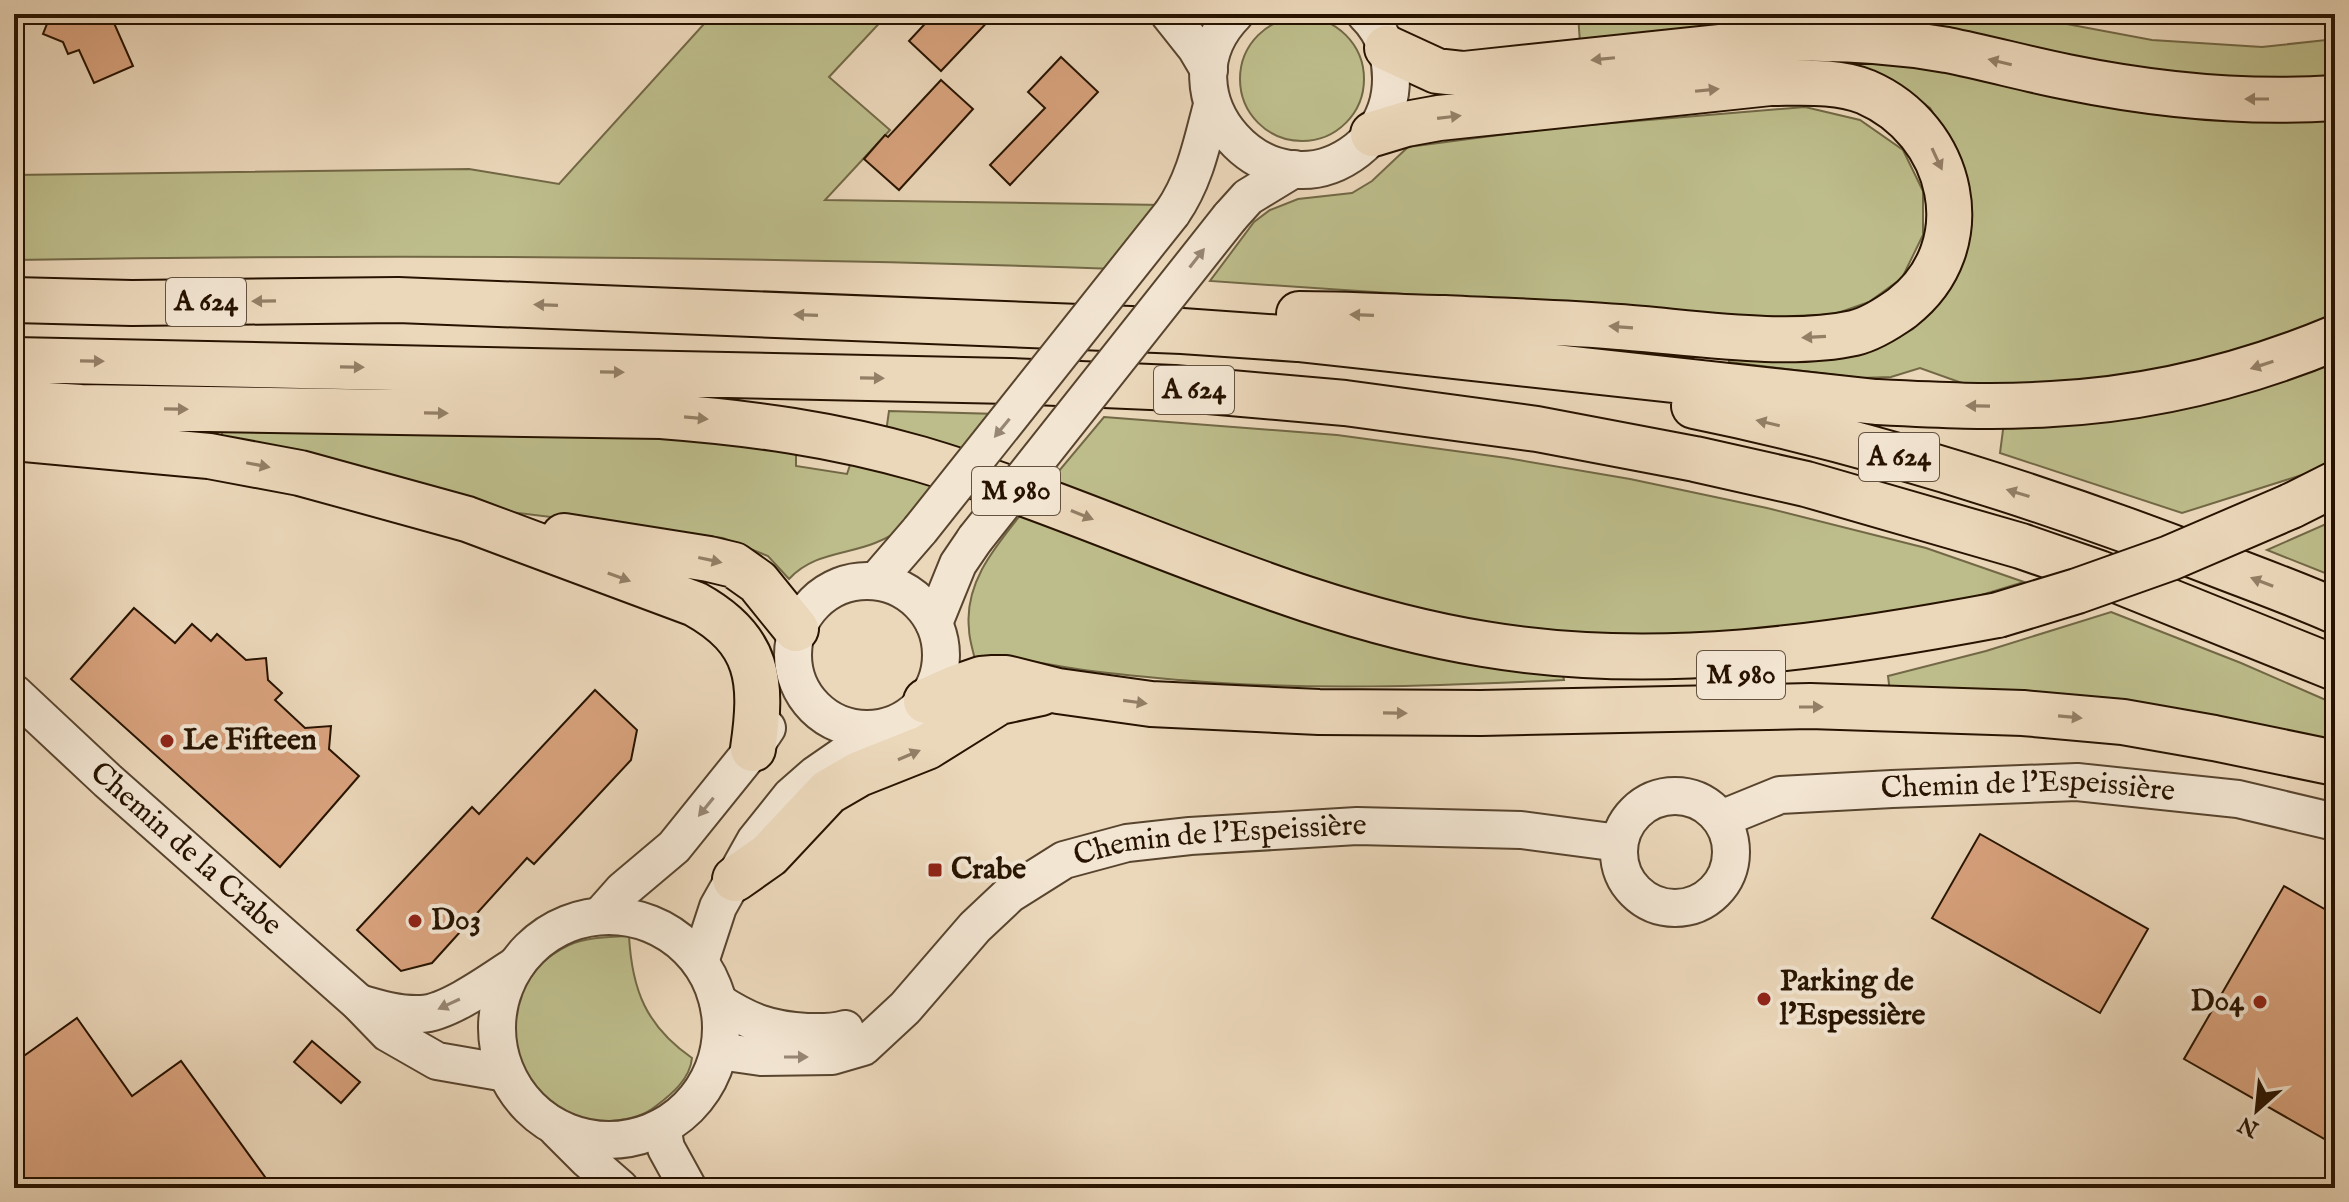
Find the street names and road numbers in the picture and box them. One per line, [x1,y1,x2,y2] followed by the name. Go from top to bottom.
[166,278,246,326] road number: A 624
[1154,366,1234,414] road number: A 624
[1859,433,1939,481] road number: A 624
[972,467,1060,515] road number: M 980
[1697,651,1785,699] road number: M 980
[81,754,289,945] street label: Chemin de la Crabe
[1880,762,2177,811] street label: Chemin de l'Espeissière
[1069,807,1367,876] street label: Chemin de l'Espeissière

